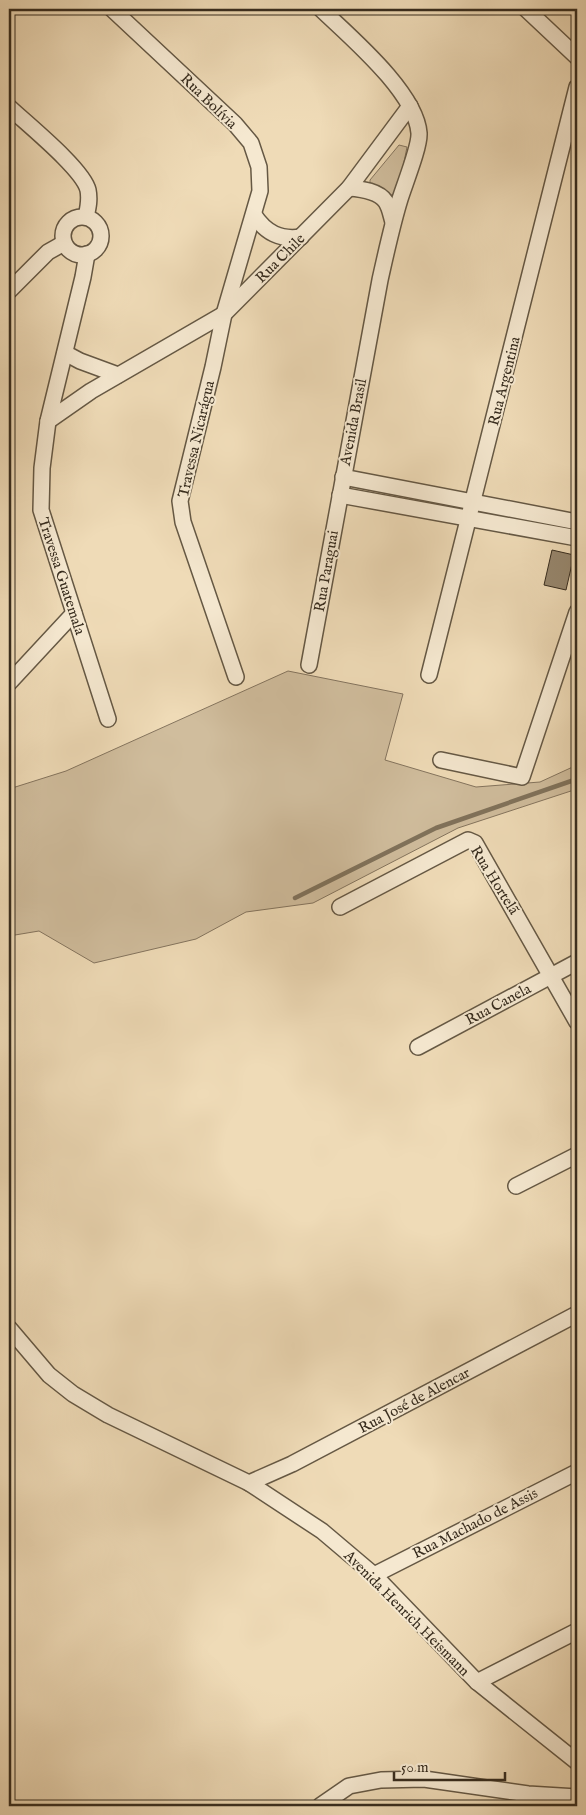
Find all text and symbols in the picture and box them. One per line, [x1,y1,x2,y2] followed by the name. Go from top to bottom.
[176,70,242,134] street label: Rua Bolívia
[252,229,309,287] street label: Rua Chile
[484,334,525,428] street label: Rua Argentina
[336,376,371,468] street label: Avenida Brasil
[174,378,219,499] street label: Travessa Nicarágua
[34,515,90,638] street label: Travessa Guatemala
[310,529,343,613] street label: Rua Paraguai
[466,842,523,919] street label: Rua Hortelã
[462,979,535,1030] street label: Rua Canela
[355,1363,474,1438] street label: Rua José de Alencar
[409,1484,541,1563] street label: Rua Machado de Assis
[339,1546,474,1680] street label: Avenida Henrich Heismann
[394,1750,505,1782] scale bar
[401,1758,429,1777] text: 50 m

